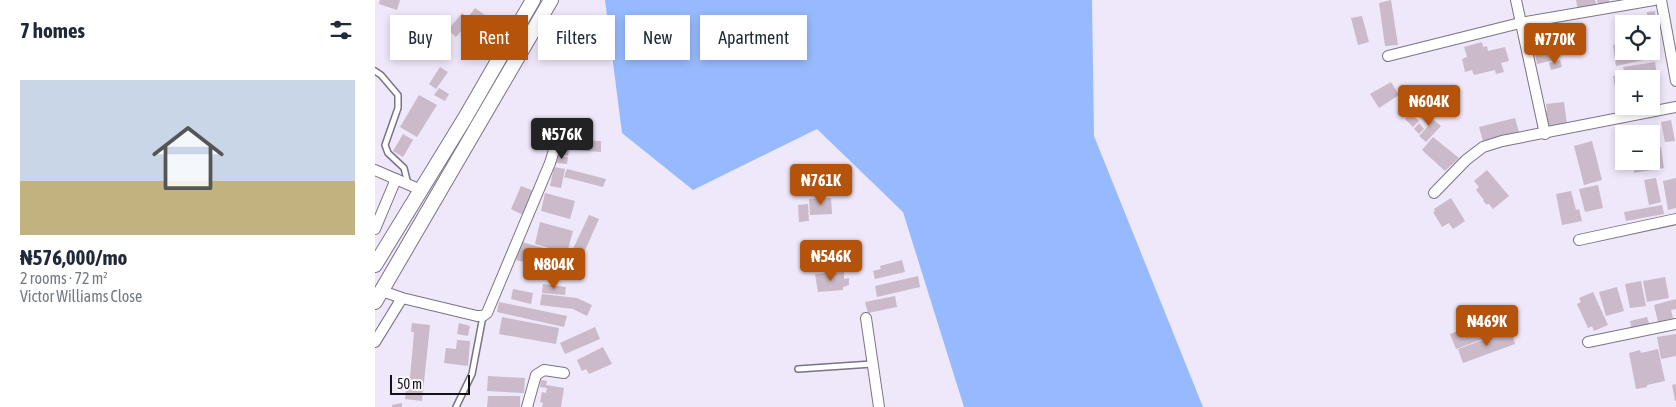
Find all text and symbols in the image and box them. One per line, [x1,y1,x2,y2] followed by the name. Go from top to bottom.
[390,15,451,60] chip: Buy
[461,15,528,60] chip: Rent
[538,15,615,60] chip: Filters
[625,15,690,60] chip: New
[700,15,807,60] chip: Apartment
[1615,15,1660,170] map controls
[1615,15,1660,60] button: locate
[327,16,355,44] icon: filters
[20,18,85,42] text: 7 homes
[1520,22,1590,65] pin: ₦770K
[1535,30,1575,48] text: ₦770K
[1615,70,1660,115] button: +
[1394,84,1464,127] pin: ₦604K
[1409,92,1449,110] text: ₦604K
[143,113,233,203] icon: home
[527,118,597,160] pin: ₦576K
[542,125,582,143] text: ₦576K
[1615,125,1660,170] button: −
[786,164,856,206] pin: ₦761K
[801,171,841,189] text: ₦761K
[796,240,866,282] pin: ₦546K
[20,245,127,269] text: ₦576,000/mo
[811,247,851,265] text: ₦546K
[519,248,589,290] pin: ₦804K
[534,255,574,273] text: ₦804K
[20,269,108,287] text: 2 rooms · 72 m²
[20,287,142,305] text: Victor Williams Close
[1452,304,1522,347] pin: ₦469K
[1467,312,1507,330] text: ₦469K
[390,372,470,395] scale bar
[397,376,422,392] text: 50 m

